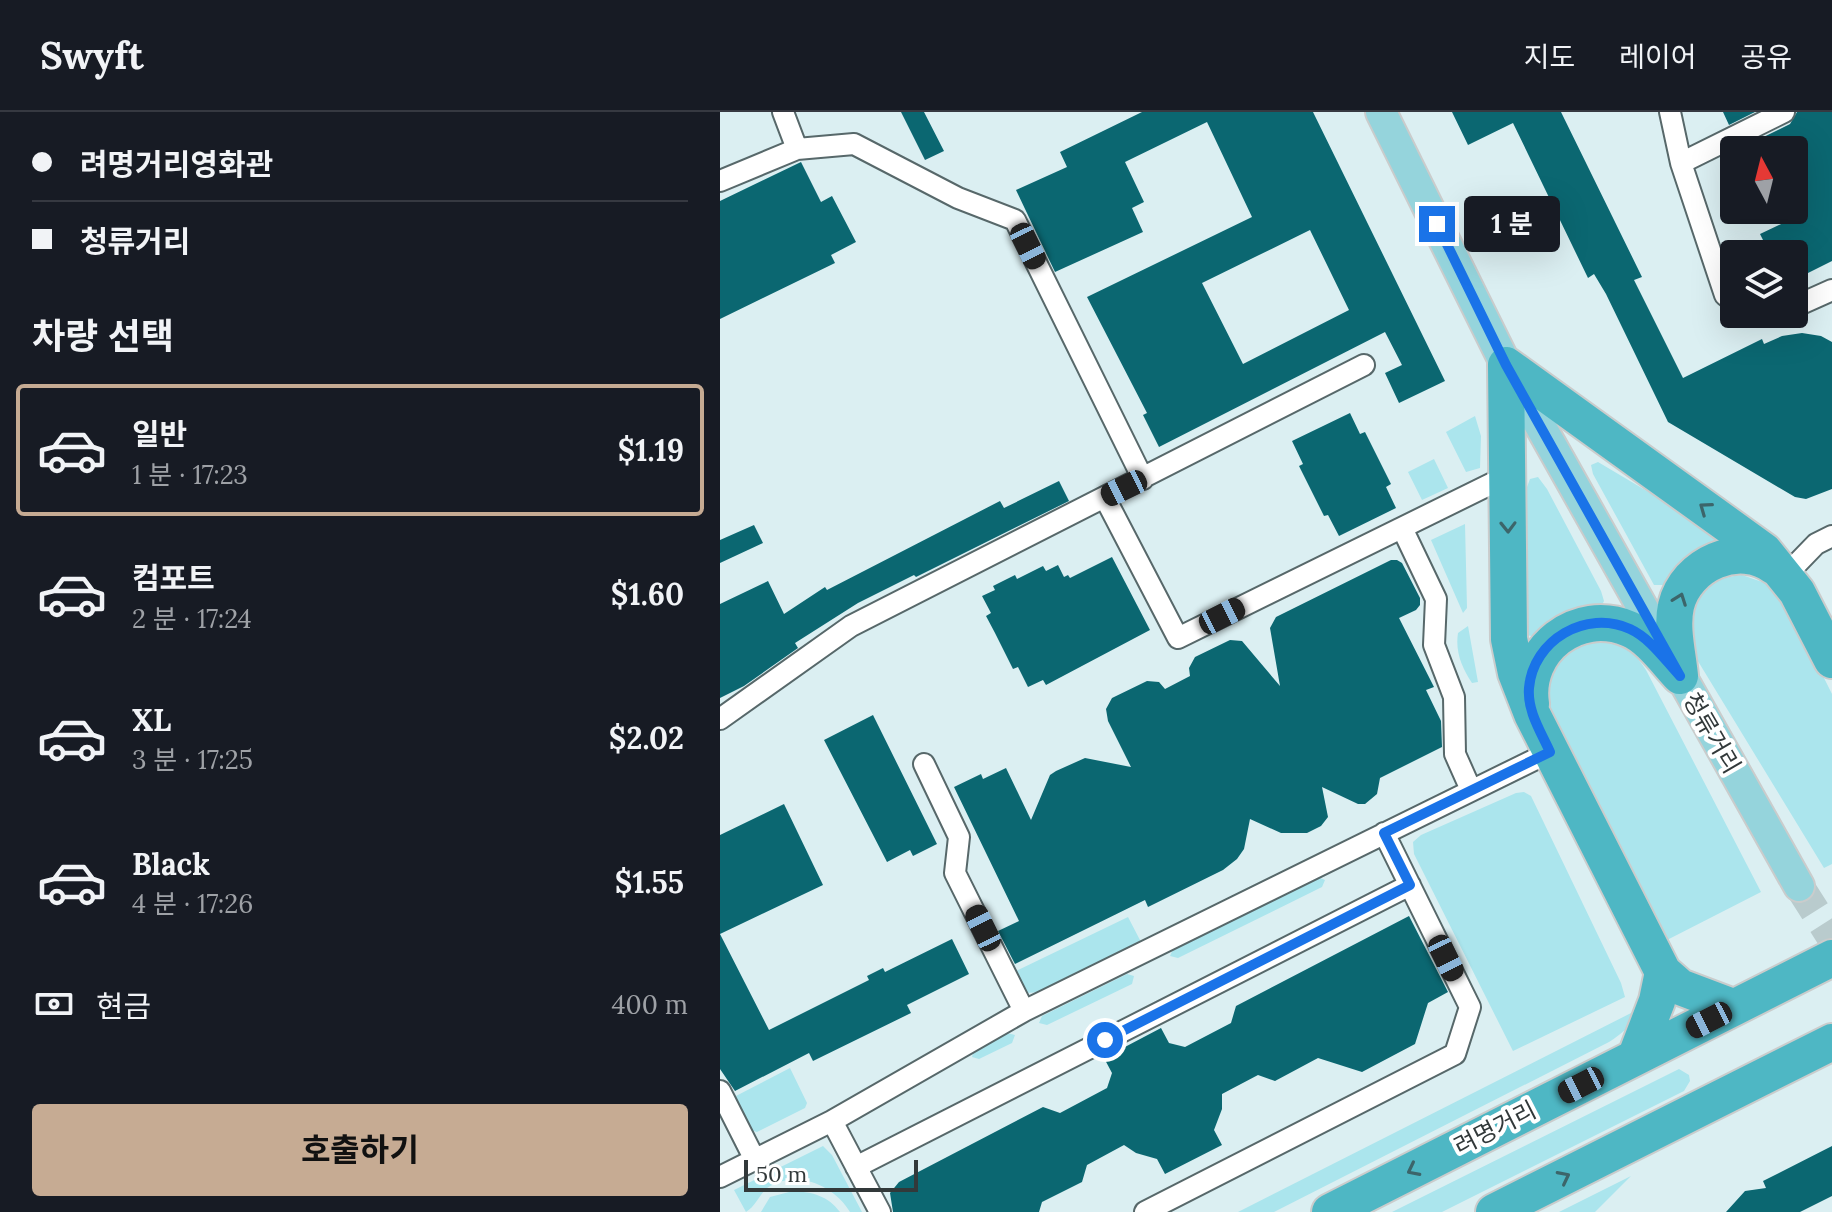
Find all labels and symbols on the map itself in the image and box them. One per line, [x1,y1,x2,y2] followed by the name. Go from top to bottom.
[1720,136,1808,224] north arrow
[1465,196,1561,252] callout: 1 분
[1419,206,1455,242] route end
[1007,219,1049,273] car
[1097,467,1151,509] car
[1699,503,1713,518] one-way arrow
[1499,521,1516,534] one-way arrow
[1671,593,1687,607] one-way arrow
[1195,594,1249,638] car
[1676,687,1748,779] street label: 청류거리
[962,901,1004,955] car
[1425,931,1467,985] car
[1682,998,1736,1042] car
[1087,1022,1123,1058] route start
[1554,1063,1608,1107] car
[1449,1094,1541,1162] street label: 려명거리
[744,1156,918,1192] scale bar
[1406,1160,1421,1176] one-way arrow
[1555,1171,1570,1186] one-way arrow

